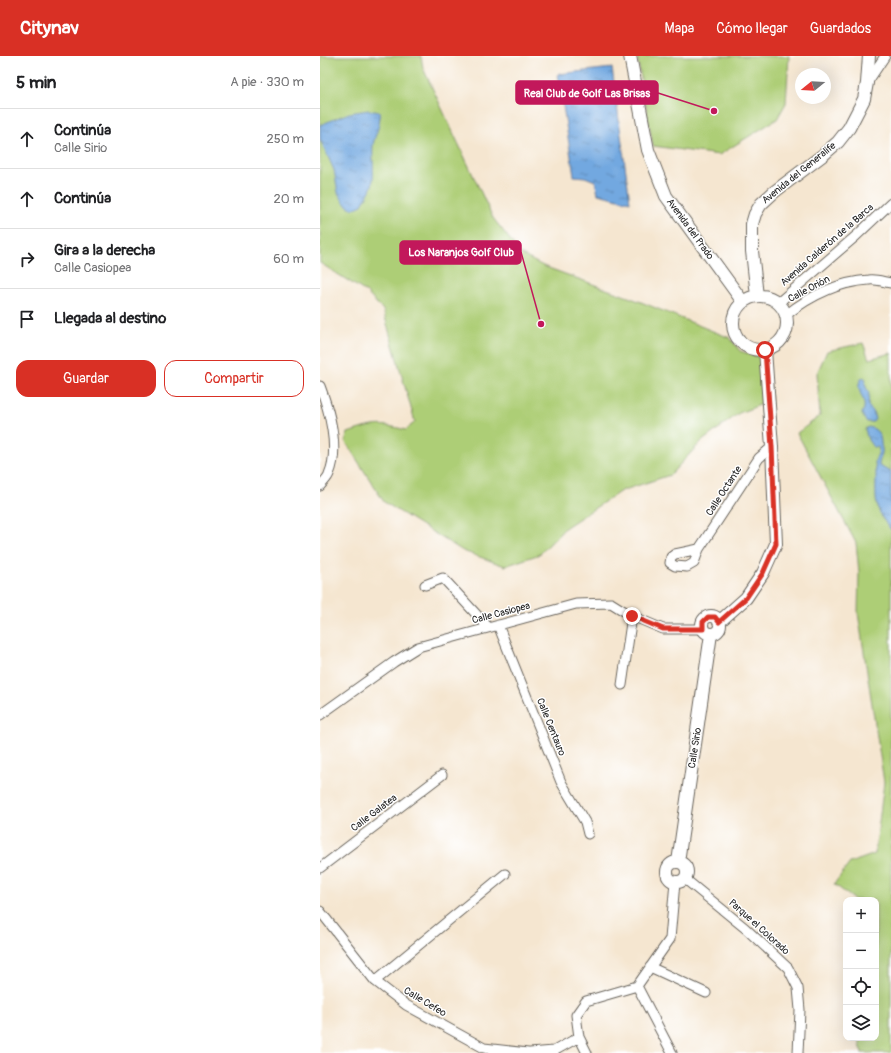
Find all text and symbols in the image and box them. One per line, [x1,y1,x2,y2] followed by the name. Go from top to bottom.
[20,16,79,40] text: Citynav
[665,20,694,37] text: Mapa
[716,20,788,37] text: Cómo llegar
[810,20,871,37] text: Guardados
[795,68,831,104] north arrow
[16,72,56,93] text: 5 min
[230,74,304,90] text: A pie · 330 m
[516,81,658,104] callout: Real Club de Golf Las Brisas
[524,87,650,100] text: Real Club de Golf Las Brisas
[54,121,111,140] text: Continúa
[16,128,38,150] icon: ahead
[266,131,304,147] text: 250 m
[54,140,107,156] text: Calle Sirio
[760,140,838,206] street label: Avenida del Generalife
[16,188,38,210] icon: ahead
[54,189,111,208] text: Continúa
[273,191,304,207] text: 20 m
[664,196,716,262] street label: Avenida del Prado
[778,201,876,289] street label: Avenida Calderón de la Barca
[54,241,155,260] text: Gira a la derecha
[400,241,521,264] callout: Los Naranjos Golf Club
[408,246,514,259] text: Los Naranjos Golf Club
[16,248,38,270] icon: right
[273,251,304,267] text: 60 m
[54,260,131,276] text: Calle Casiopea
[786,273,832,305] street label: Calle Orión
[16,308,38,330] icon: arrive
[54,309,166,328] text: Llegada al destino
[756,341,774,359] route start
[16,360,156,397] button: Guardar
[164,360,304,397] button: Compartir
[703,464,745,518] street label: Calle Octante
[471,599,532,626] street label: Calle Casiopea
[623,607,641,625] route end
[534,696,568,758] street label: Calle Centauro
[686,726,704,769] street label: Calle Sirio
[349,792,400,834] street label: Calle Galatea
[726,897,792,958] street label: Parque el Colorado
[843,897,879,1041] map controls
[843,897,879,933] button: +
[843,933,879,969] button: −
[843,969,879,1005] button: locate
[402,985,449,1020] street label: Calle Cefeo
[843,1005,879,1041] button: layers

